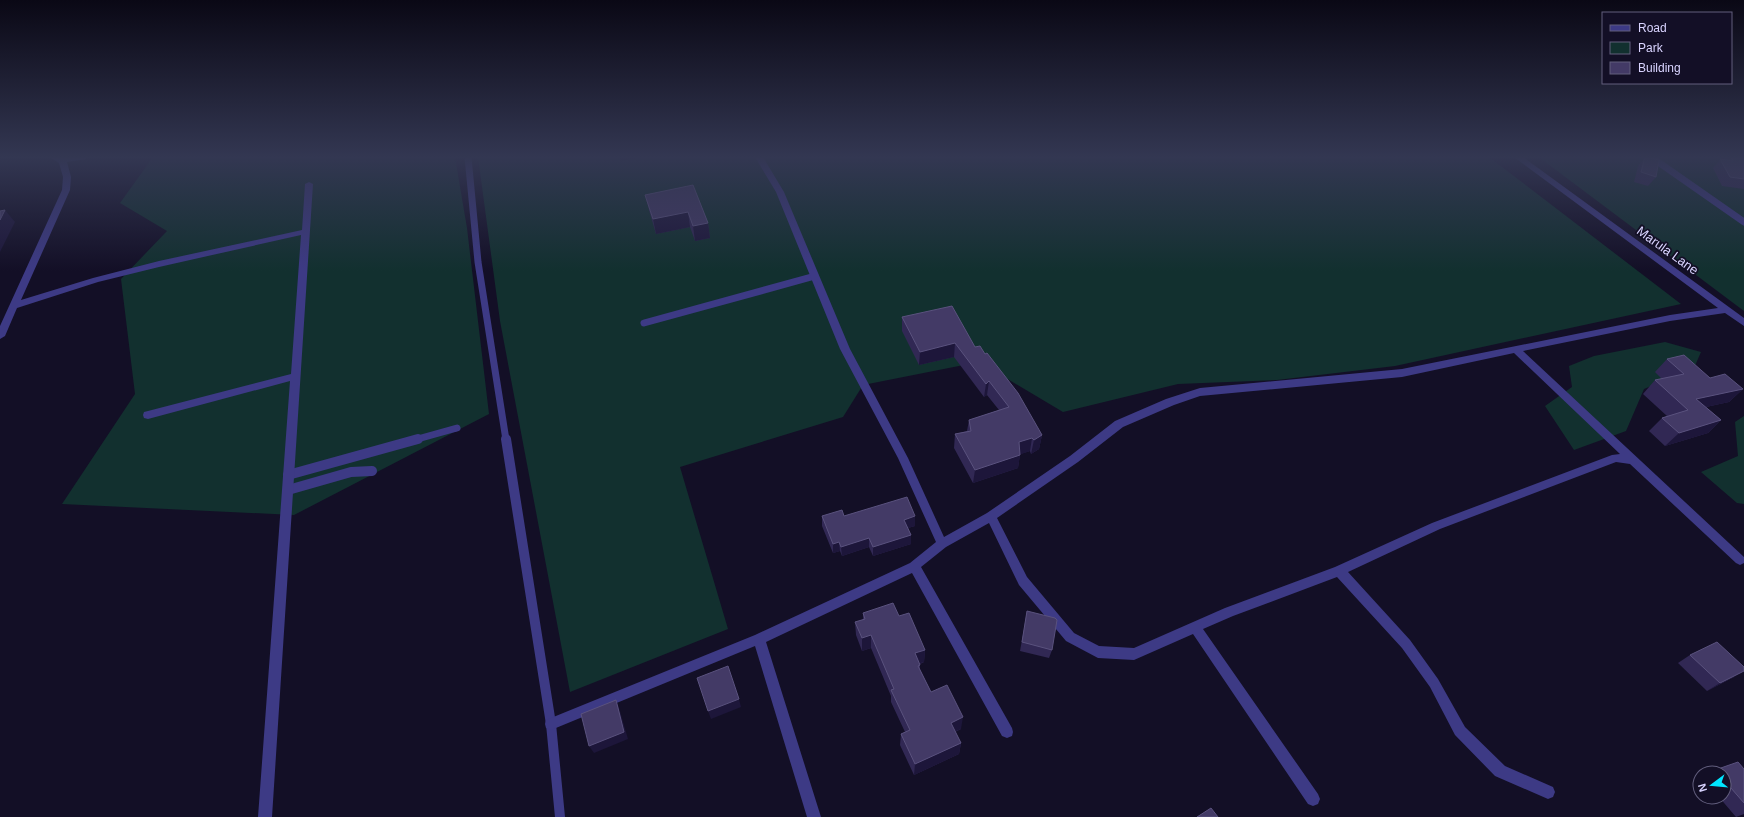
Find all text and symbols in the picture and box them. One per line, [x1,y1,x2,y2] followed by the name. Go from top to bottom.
[1602,12,1732,84] legend
[1638,21,1667,35] text: Road
[1638,41,1664,55] text: Park
[1638,61,1681,75] text: Building
[1634,223,1701,278] street label: Marula Lane
[1692,765,1732,805] north arrow
[1696,782,1709,793] text: N

